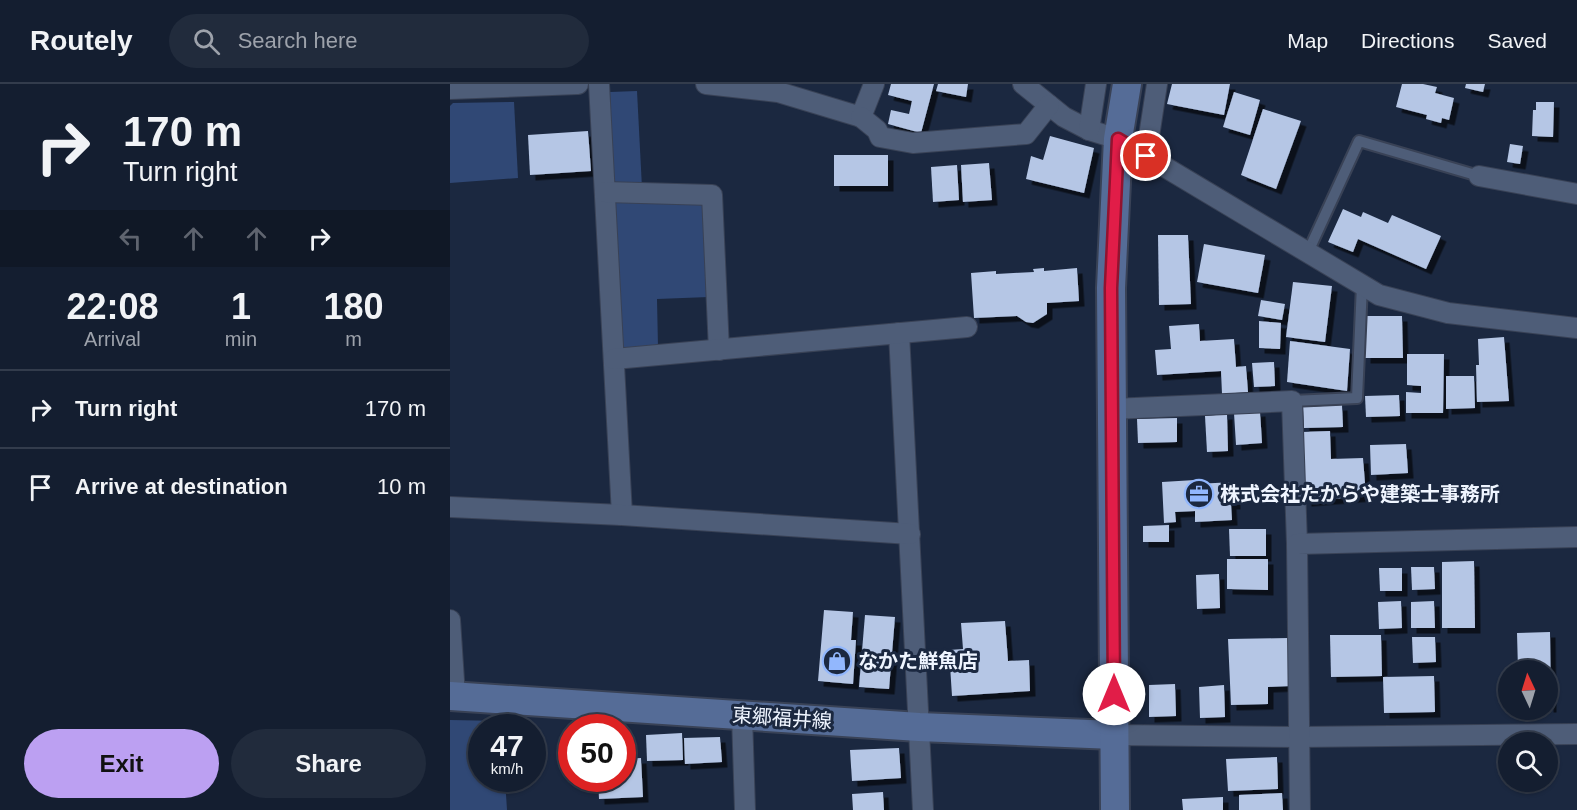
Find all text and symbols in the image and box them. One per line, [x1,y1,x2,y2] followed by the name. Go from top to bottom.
[169,14,589,68] search box
[30,25,133,56] text: Routely
[190,25,223,58] icon: search
[238,28,358,53] text: Search here
[1287,29,1328,52] text: Map
[1361,29,1454,52] text: Directions
[1487,29,1547,52] text: Saved
[24,108,102,186] icon: right
[123,108,242,155] text: 170 m
[1120,130,1171,181] pin
[1129,139,1162,172] icon: arrive
[123,157,238,187] text: Turn right
[114,222,147,255] icon: left
[177,222,210,255] icon: ahead
[240,222,273,255] icon: ahead
[303,222,336,255] icon: right
[66,286,158,327] text: 22:08
[231,286,251,327] text: 1
[323,286,384,327] text: 180
[84,328,141,350] text: Arrival
[225,328,257,350] text: min
[345,328,362,350] text: m
[24,393,57,426] icon: right
[75,396,177,421] text: Turn right
[365,396,426,421] text: 170 m
[24,471,57,504] icon: arrive
[75,474,288,499] text: Arrive at destination
[377,474,426,499] text: 10 m
[1183,478,1215,510] office icon: 株式会社たからや建築士事務所
[1220,483,1500,505] place label: 株式会社たからや建築士事務所
[821,645,853,677] shop icon: なかた鮮魚店
[858,650,978,672] place label: なかた鮮魚店
[1498,660,1558,720] north arrow
[1498,660,1558,792] map controls
[1082,662,1146,726] position arrow
[731,704,833,732] street label: 東郷福井線
[558,714,636,792] speed limit sign: 50
[24,729,219,798] button: Exit
[231,729,426,798] button: Share
[490,729,524,762] text: 47
[1498,732,1558,792] button: search
[491,760,523,777] text: km/h

